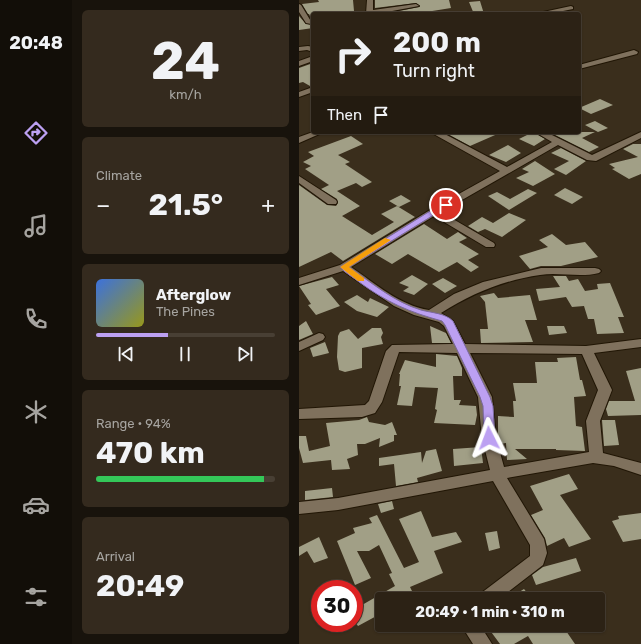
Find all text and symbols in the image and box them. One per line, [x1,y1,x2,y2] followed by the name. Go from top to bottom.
[393,26,481,59] text: 200 m
[327,28,379,80] icon: right
[151,30,220,92] text: 24
[9,32,63,54] text: 20:48
[393,60,475,82] text: Turn right
[169,87,202,102] text: km/h
[370,104,392,126] icon: arrive
[327,106,362,124] text: Then
[22,119,50,147] icon: directions
[96,168,142,183] text: Climate
[148,187,223,223] text: 21.5°
[429,188,463,222] pin
[96,192,110,219] text: −
[261,192,275,219] text: +
[435,194,457,216] icon: arrive
[22,212,50,240] icon: music
[156,286,231,304] text: Afterglow
[156,304,215,319] text: The Pines
[22,305,50,333] icon: phone
[115,343,137,365] icon: previous
[174,343,196,365] icon: pause
[234,343,256,365] icon: next
[22,398,50,426] icon: climate
[96,416,171,431] text: Range · 94%
[468,417,510,459] position arrow
[96,435,205,471] text: 470 km
[22,491,50,519] icon: car
[96,549,135,564] text: Arrival
[96,568,184,604] text: 20:49
[311,580,363,632] speed limit sign: 30
[22,583,50,611] icon: filters
[415,603,565,621] text: 20:49 · 1 min · 310 m

